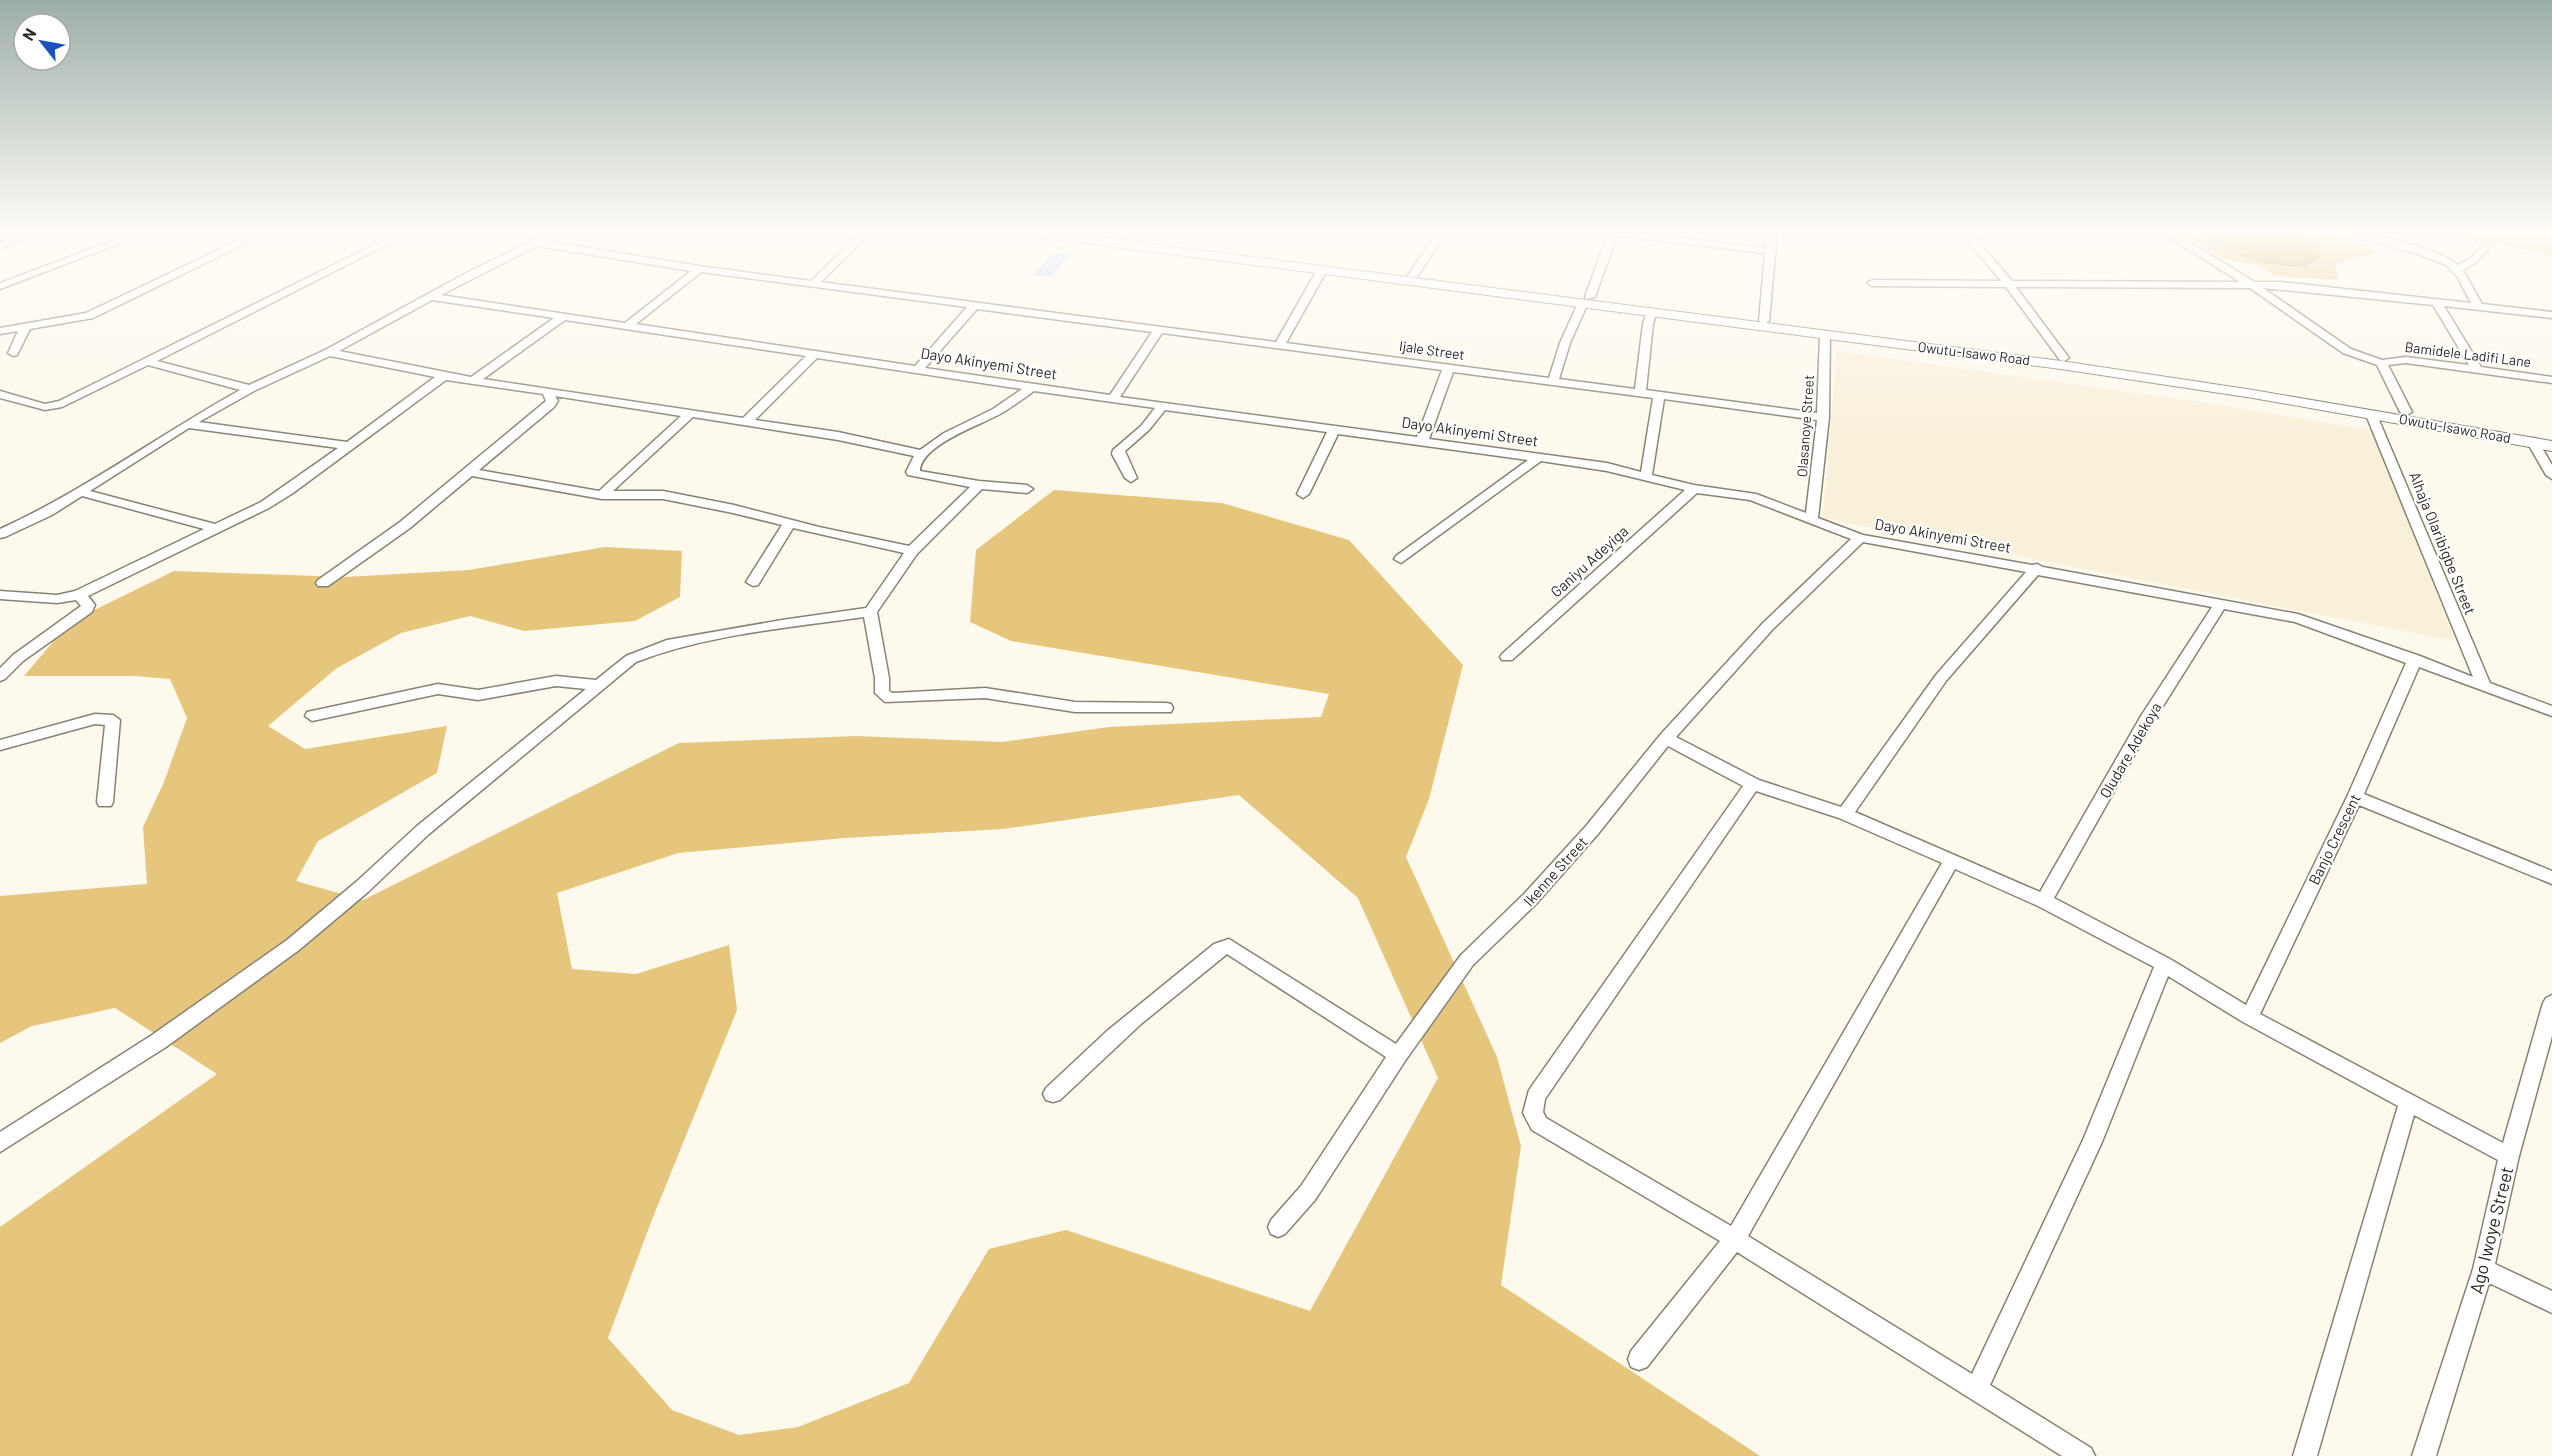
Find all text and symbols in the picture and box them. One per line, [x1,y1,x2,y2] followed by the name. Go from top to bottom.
[12,12,72,72] north arrow
[18,25,40,43] text: N
[1398,337,1466,363] street label: Ijale Street
[1917,338,2031,368] street label: Owutu-Isawo Road
[2404,338,2532,370] street label: Bamidele Ladifi Lane
[920,343,1058,383] street label: Dayo Akinyemi Street
[1793,374,1817,478] street label: Olasanoye Street
[2398,410,2512,446] street label: Owutu-Isawo Road
[1401,412,1539,450] street label: Dayo Akinyemi Street
[2406,469,2480,617] street label: Alhaja Olaribigbe Street
[1874,514,2012,556] street label: Dayo Akinyemi Street
[1547,522,1631,600] street label: Ganiyu Adeyiga
[2095,699,2165,801] street label: Oludare Adekoya
[2304,791,2364,887] street label: Banjo Crescent
[1519,833,1591,909] street label: Ikenne Street
[2465,1164,2517,1296] street label: Ago Iwoye Street

